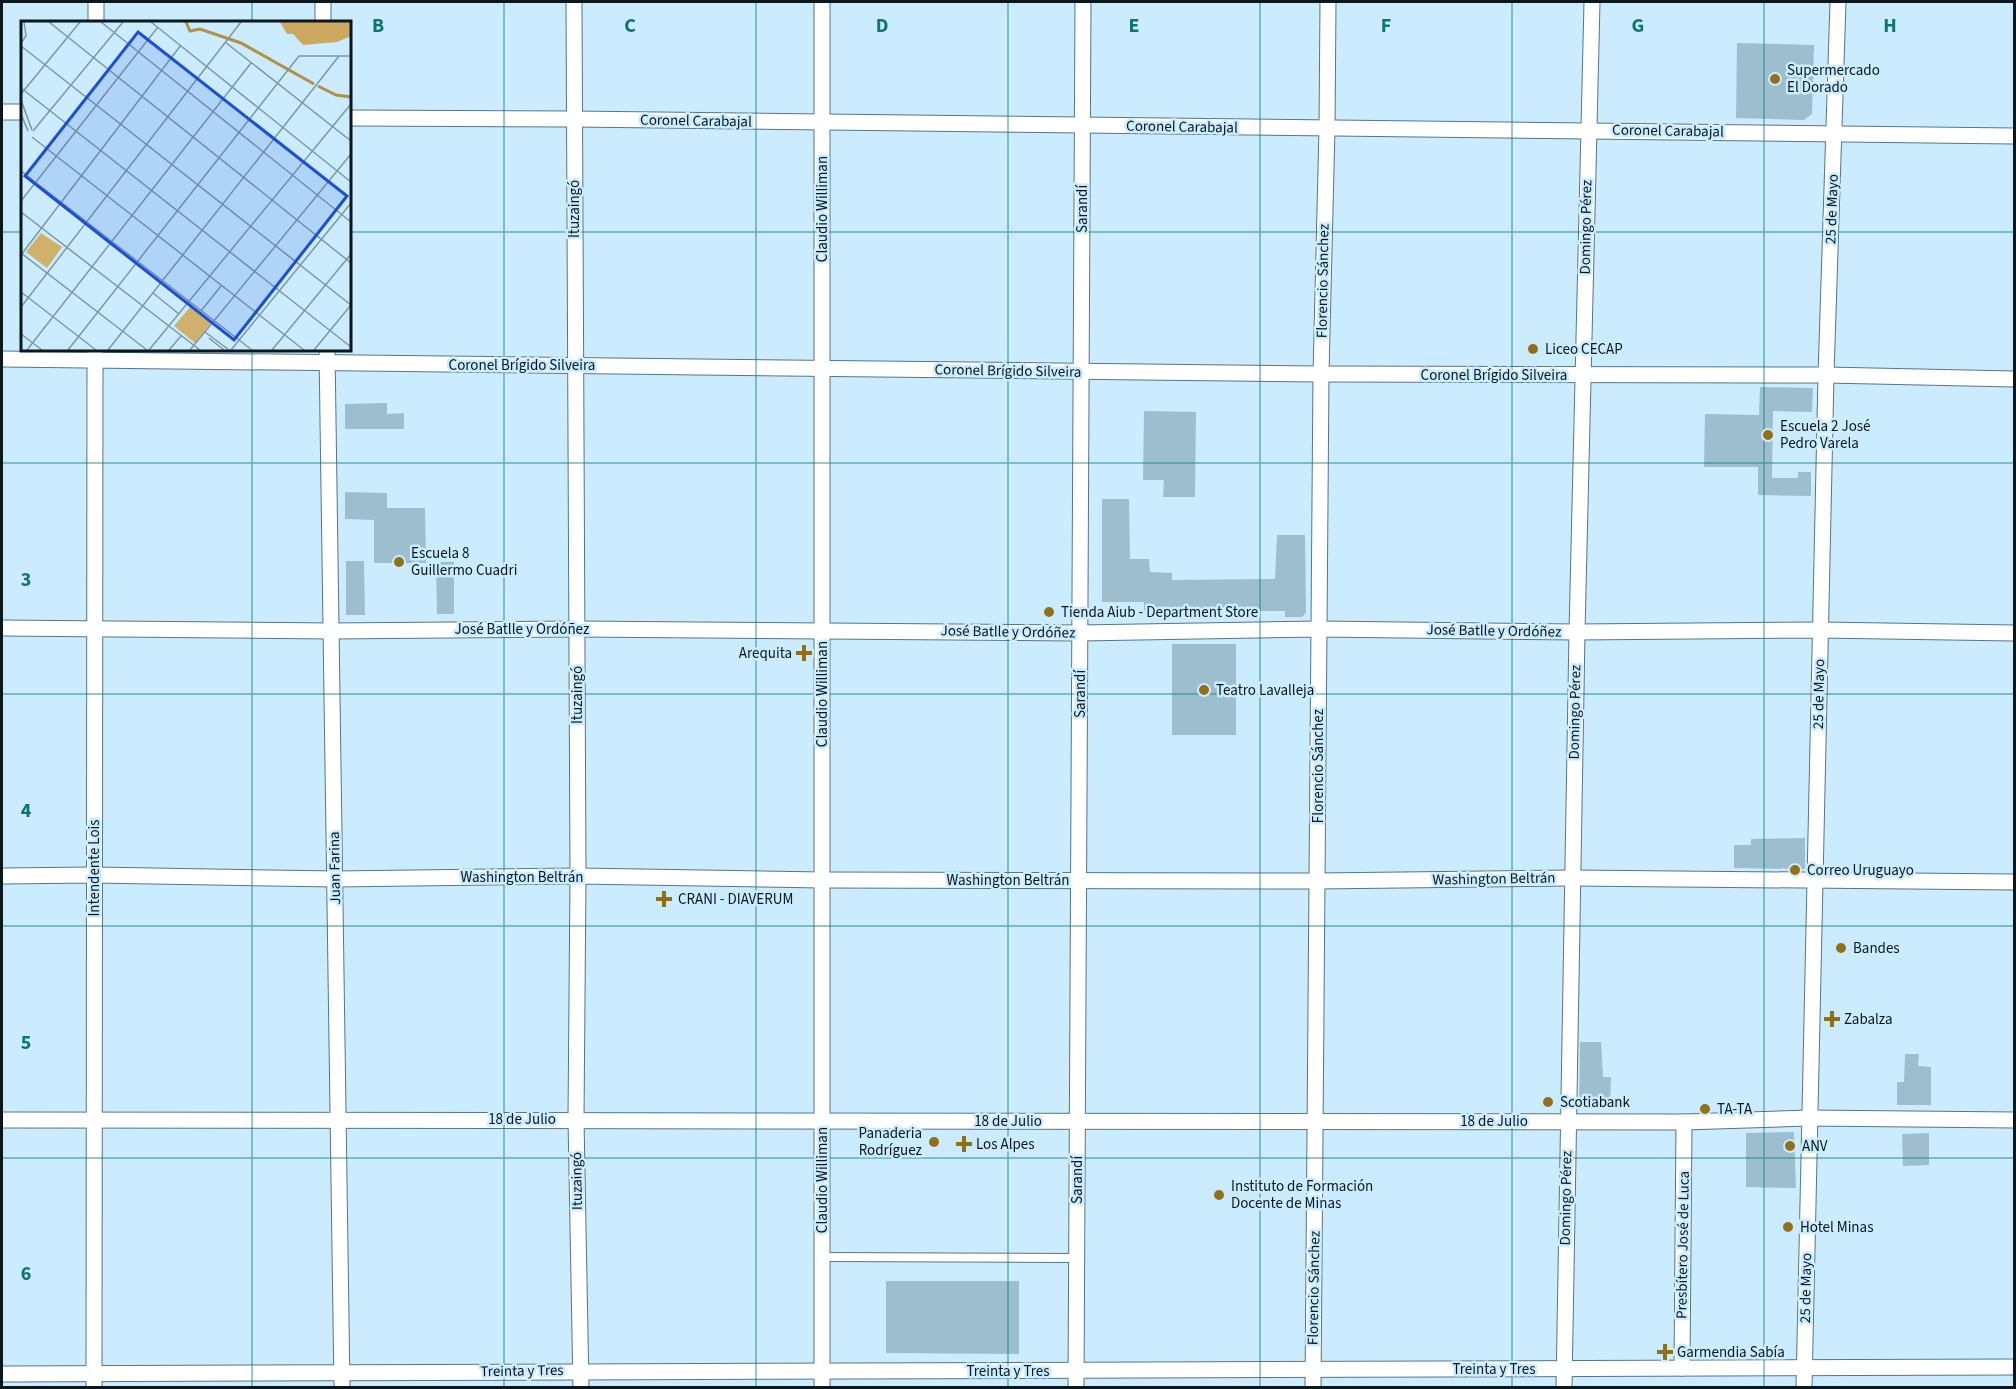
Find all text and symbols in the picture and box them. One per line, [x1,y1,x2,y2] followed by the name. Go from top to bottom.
[372,12,384,40] text: B
[624,12,636,40] text: C
[876,12,888,40] text: D
[1129,12,1139,40] text: E
[1381,12,1391,40] text: F
[1632,12,1644,40] text: G
[1883,12,1897,40] text: H
[21,21,351,351] inset map
[1787,60,1880,98] place label: Supermercado El Dorado
[1768,72,1782,86] marker: Supermercado El Dorado
[640,110,752,132] street label: Coronel Carabajal
[1126,116,1238,138] street label: Coronel Carabajal
[1612,120,1724,142] street label: Coronel Carabajal
[812,156,833,262] street label: Claudio Williman
[1820,174,1844,244] street label: 25 de Mayo
[564,180,585,238] street label: Ituzaingó
[1575,180,1597,274] street label: Domingo Pérez
[1072,184,1093,233] street label: Sarandí
[1312,224,1334,338] street label: Florencio Sánchez
[1545,339,1623,360] place label: Liceo CECAP
[1526,342,1540,356] marker: Liceo CECAP
[449,355,595,376] street label: Coronel Brígido Silveira
[934,359,1082,383] street label: Coronel Brígido Silveira
[1421,365,1567,386] street label: Coronel Brígido Silveira
[1780,416,1870,454] place label: Escuela 2 José Pedro Varela
[1761,428,1775,442] marker: Escuela 2 José Pedro Varela
[411,543,517,581] place label: Escuela 8 Guillermo Cuadri
[392,555,406,569] marker: Escuela 8 Guillermo Cuadri
[21,566,31,594] text: 3
[1061,602,1258,623] place label: Tienda Aiub - Department Store
[1042,605,1056,619] marker: Tienda Aiub - Department Store
[455,619,589,640] street label: José Batlle y Ordóñez
[1426,619,1562,643] street label: José Batlle y Ordóñez
[940,620,1076,644] street label: José Batlle y Ordóñez
[812,641,833,747] street label: Claudio Williman
[739,643,792,664] place label: Arequita
[797,646,811,660] marker: Arequita
[1808,659,1830,729] street label: 25 de Mayo
[1564,665,1586,759] street label: Domingo Pérez
[567,666,588,724] street label: Ituzaingó
[1070,669,1091,718] street label: Sarandí
[1216,680,1314,701] place label: Teatro Lavalleja
[1197,683,1211,697] marker: Teatro Lavalleja
[1308,709,1329,823] street label: Florencio Sánchez
[21,797,32,825] text: 4
[84,819,105,917] street label: Intendente Lois
[324,831,346,905] street label: Juan Farina
[1807,860,1914,881] place label: Correo Uruguayo
[1788,863,1802,877] marker: Correo Uruguayo
[461,867,583,888] street label: Washington Beltrán
[1432,867,1556,891] street label: Washington Beltrán
[947,870,1069,891] street label: Washington Beltrán
[678,889,793,910] place label: CRANI - DIAVERUM
[655,890,673,908] marker: CRANI - DIAVERUM
[1853,938,1900,959] place label: Bandes
[1834,941,1848,955] marker: Bandes
[1844,1009,1892,1030] place label: Zabalza
[1825,1012,1839,1026] marker: Zabalza
[21,1029,31,1057] text: 5
[1560,1092,1631,1113] place label: Scotiabank
[1541,1095,1555,1109] marker: Scotiabank
[1717,1099,1753,1120] place label: TA-TA
[1698,1102,1712,1116] marker: TA-TA
[488,1109,556,1130] street label: 18 de Julio
[974,1111,1042,1132] street label: 18 de Julio
[1460,1111,1528,1132] street label: 18 de Julio
[859,1123,922,1161] place label: Panaderia Rodríguez
[812,1127,833,1233] street label: Claudio Williman
[976,1134,1035,1155] place label: Los Alpes
[927,1135,941,1149] marker: Panaderia Rodríguez
[1802,1136,1828,1157] place label: ANV
[957,1137,971,1151] marker: Los Alpes
[1783,1139,1797,1153] marker: ANV
[1555,1151,1577,1245] street label: Domingo Pérez
[566,1152,588,1210] street label: Ituzaingó
[1067,1155,1088,1204] street label: Sarandí
[1671,1171,1695,1319] street label: Presbítero José de Luca
[1231,1176,1373,1214] place label: Instituto de Formación Docente de Minas
[1212,1188,1226,1202] marker: Instituto de Formación Docente de Minas
[1800,1217,1873,1238] place label: Hotel Minas
[1781,1220,1795,1234] marker: Hotel Minas
[1303,1231,1325,1345] street label: Florencio Sánchez
[1795,1253,1817,1323] street label: 25 de Mayo
[21,1260,31,1288] text: 6
[1677,1342,1785,1363] place label: Garmendia Sabía
[1658,1345,1672,1359] marker: Garmendia Sabía
[1452,1359,1536,1380] street label: Treinta y Tres
[480,1360,564,1382] street label: Treinta y Tres
[966,1361,1050,1382] street label: Treinta y Tres

